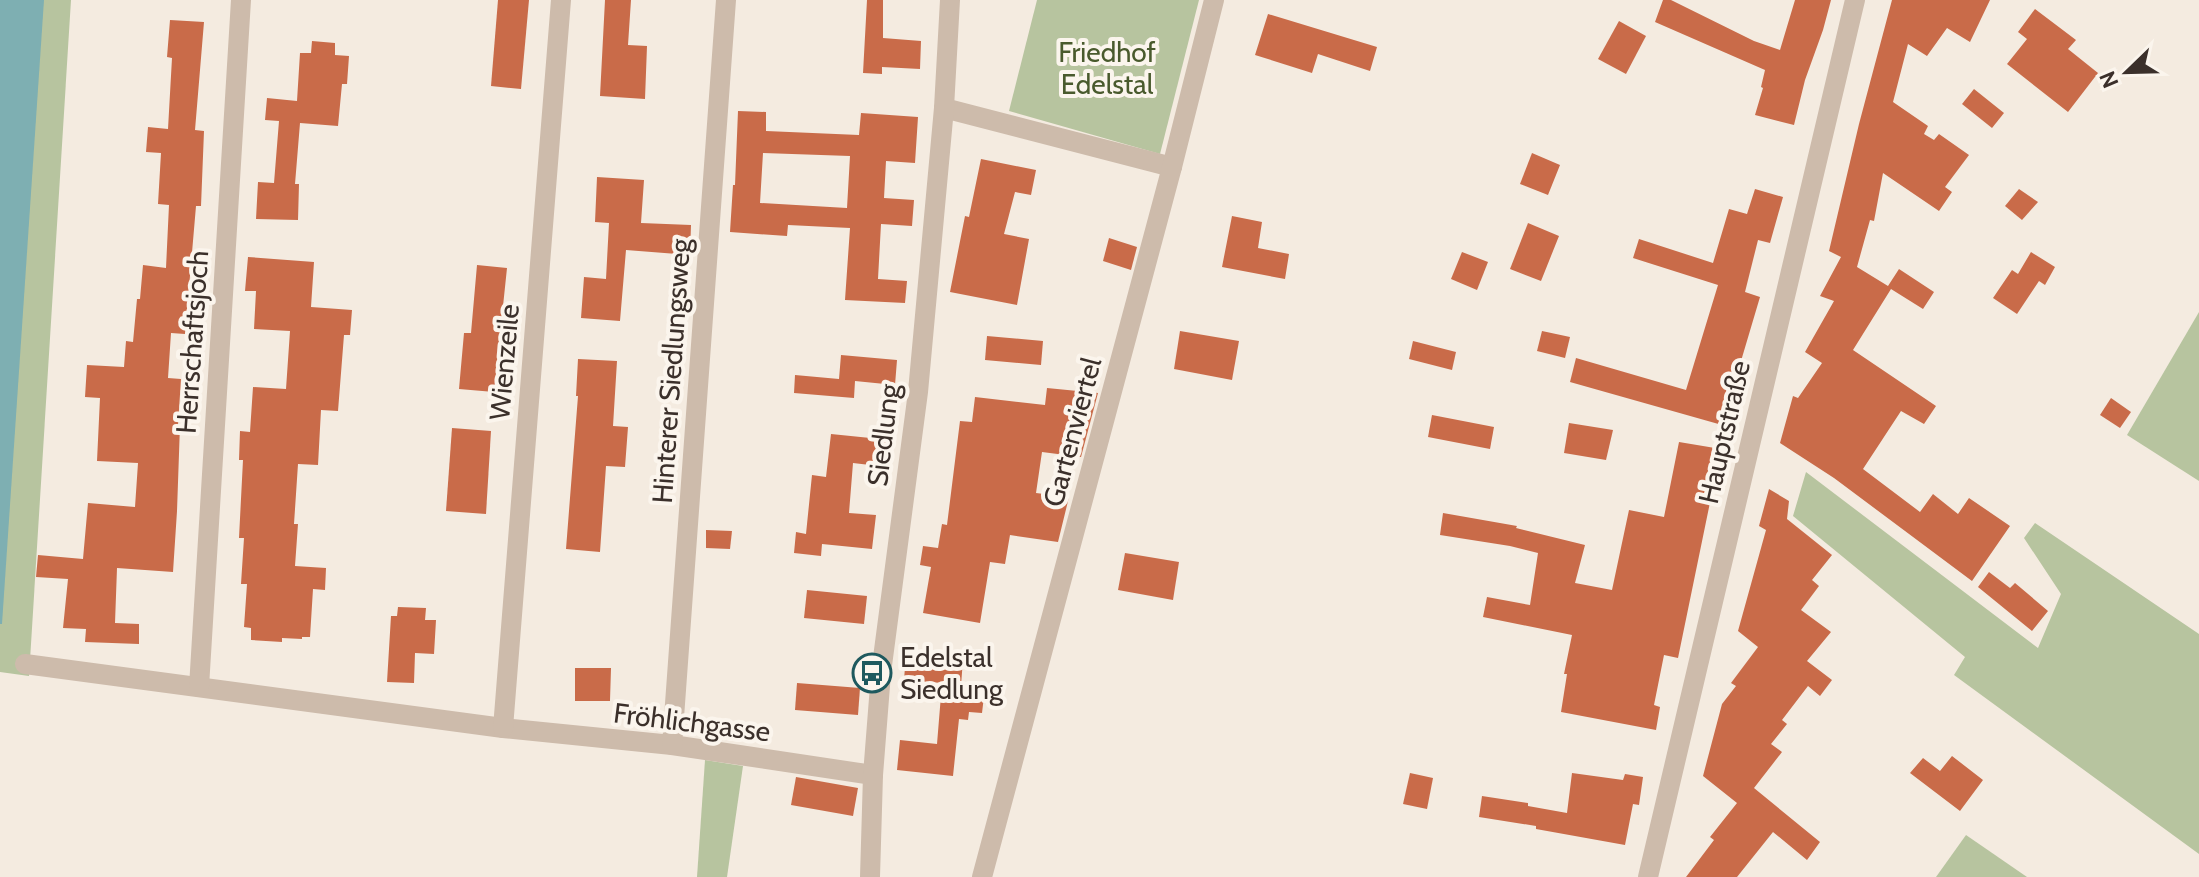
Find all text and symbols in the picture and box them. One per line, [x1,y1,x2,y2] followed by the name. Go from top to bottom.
[2087,32,2167,112] north arrow
[1058,35,1156,101] park label: Friedhof Edelstal
[2094,67,2125,92] text: N
[645,236,697,505] street label: Hinterer Siedlungsweg
[169,249,215,435] street label: Herrschaftsjoch
[482,303,526,421] street label: Wienzeile
[1036,353,1108,510] street label: Gartenviertel
[1691,357,1757,507] street label: Hauptstraße
[860,381,906,488] street label: Siedlung
[900,640,1004,706] place label: Edelstal Siedlung
[851,652,893,694] bus stop icon: Edelstal Siedlung
[612,696,772,748] street label: Fröhlichgasse

